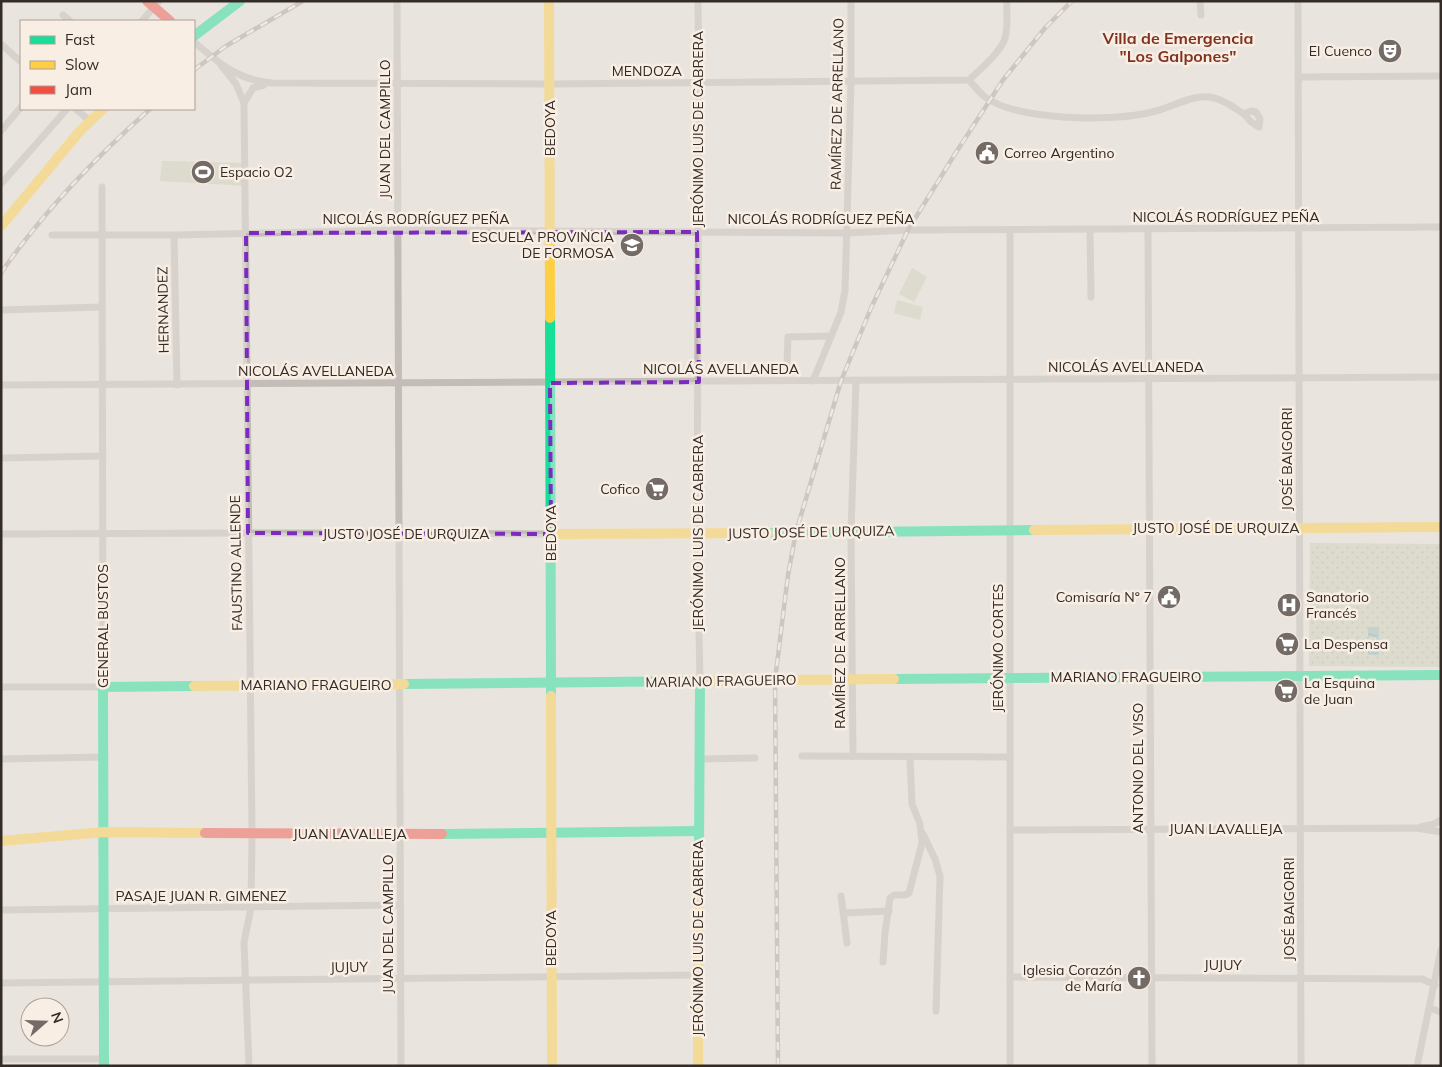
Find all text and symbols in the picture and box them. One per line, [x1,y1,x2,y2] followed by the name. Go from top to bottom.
[826,18,848,190] street label: RAMÍREZ DE ARRELLANO
[20,20,195,110] legend
[1102,28,1253,66] district label: Villa de Emergencia "Los Galpones"
[65,30,95,49] text: Fast
[689,30,707,227] street label: JERÓNIMO LUIS DE CABRERA
[1377,38,1403,64] theatre icon: El Cuenco
[1309,42,1372,60] place label: El Cuenco
[65,55,99,74] text: Slow
[376,59,394,199] street label: JUAN DEL CAMPILLO
[612,62,683,80] street label: MENDOZA
[65,80,92,99] text: Jam
[541,99,559,156] street label: BEDOYA
[974,140,1000,166] public building icon: Correo Argentino
[1004,144,1114,162] place label: Correo Argentino
[190,159,216,185] sports icon: Espacio O2
[220,163,293,181] place label: Espacio O2
[1132,208,1320,226] street label: NICOLÁS RODRÍGUEZ PEÑA
[322,210,510,228] street label: NICOLÁS RODRÍGUEZ PEÑA
[727,210,915,228] street label: NICOLÁS RODRÍGUEZ PEÑA
[471,228,615,262] place label: ESCUELA PROVINCIA DE FORMOSA
[619,232,645,258] school or university icon: ESCUELA PROVINCIA DE FORMOSA
[153,266,173,354] street label: HERNANDEZ
[1048,358,1205,376] street label: NICOLÁS AVELLANEDA
[643,360,800,378] street label: NICOLÁS AVELLANEDA
[238,362,395,380] street label: NICOLÁS AVELLANEDA
[1278,407,1296,511] street label: JOSÉ BAIGORRI
[689,434,707,631] street label: JERÓNIMO LUIS DE CABRERA
[644,476,670,502] supermarket icon: Cofico
[600,480,640,498] place label: Cofico
[226,495,246,631] street label: FAUSTINO ALLENDE
[542,504,560,561] street label: BEDOYA
[1133,519,1300,537] street label: JUSTO JOSÉ DE URQUIZA
[727,522,895,542] street label: JUSTO JOSÉ DE URQUIZA
[323,525,490,543] street label: JUSTO JOSÉ DE URQUIZA
[831,557,849,729] street label: RAMÍREZ DE ARRELLANO
[94,564,112,688] street label: GENERAL BUSTOS
[989,583,1007,712] street label: JERÓNIMO CORTES
[1156,584,1182,610] public building icon: Comisaría N° 7
[1056,588,1152,606] place label: Comisaría N° 7
[1306,588,1369,622] place label: Sanatorio Francés
[1276,592,1302,618] hospital icon: Sanatorio Francés
[1274,631,1300,657] supermarket icon: La Despensa
[1304,635,1388,653] place label: La Despensa
[1050,668,1202,686] street label: MARIANO FRAGUEIRO
[645,671,797,691] street label: MARIANO FRAGUEIRO
[1304,674,1375,708] place label: La Esquina de Juan
[240,676,392,694] street label: MARIANO FRAGUEIRO
[1273,678,1299,704] supermarket icon: La Esquina de Juan
[1129,703,1147,833] street label: ANTONIO DEL VISO
[1169,820,1284,838] street label: JUAN LAVALLEJA
[293,825,408,843] street label: JUAN LAVALLEJA
[689,839,707,1036] street label: JERÓNIMO LUIS DE CABRERA
[379,854,397,994] street label: JUAN DEL CAMPILLO
[1280,857,1298,961] street label: JOSÉ BAIGORRI
[116,887,287,905] street label: PASAJE JUAN R. GIMENEZ
[542,909,560,966] street label: BEDOYA
[1204,956,1242,974] street label: JUJUY
[330,958,369,976] street label: JUJUY
[1023,961,1122,995] place label: Iglesia Corazón de María
[1126,965,1152,991] church icon: Iglesia Corazón de María
[20,997,70,1047] north arrow
[47,1010,67,1026] text: N

